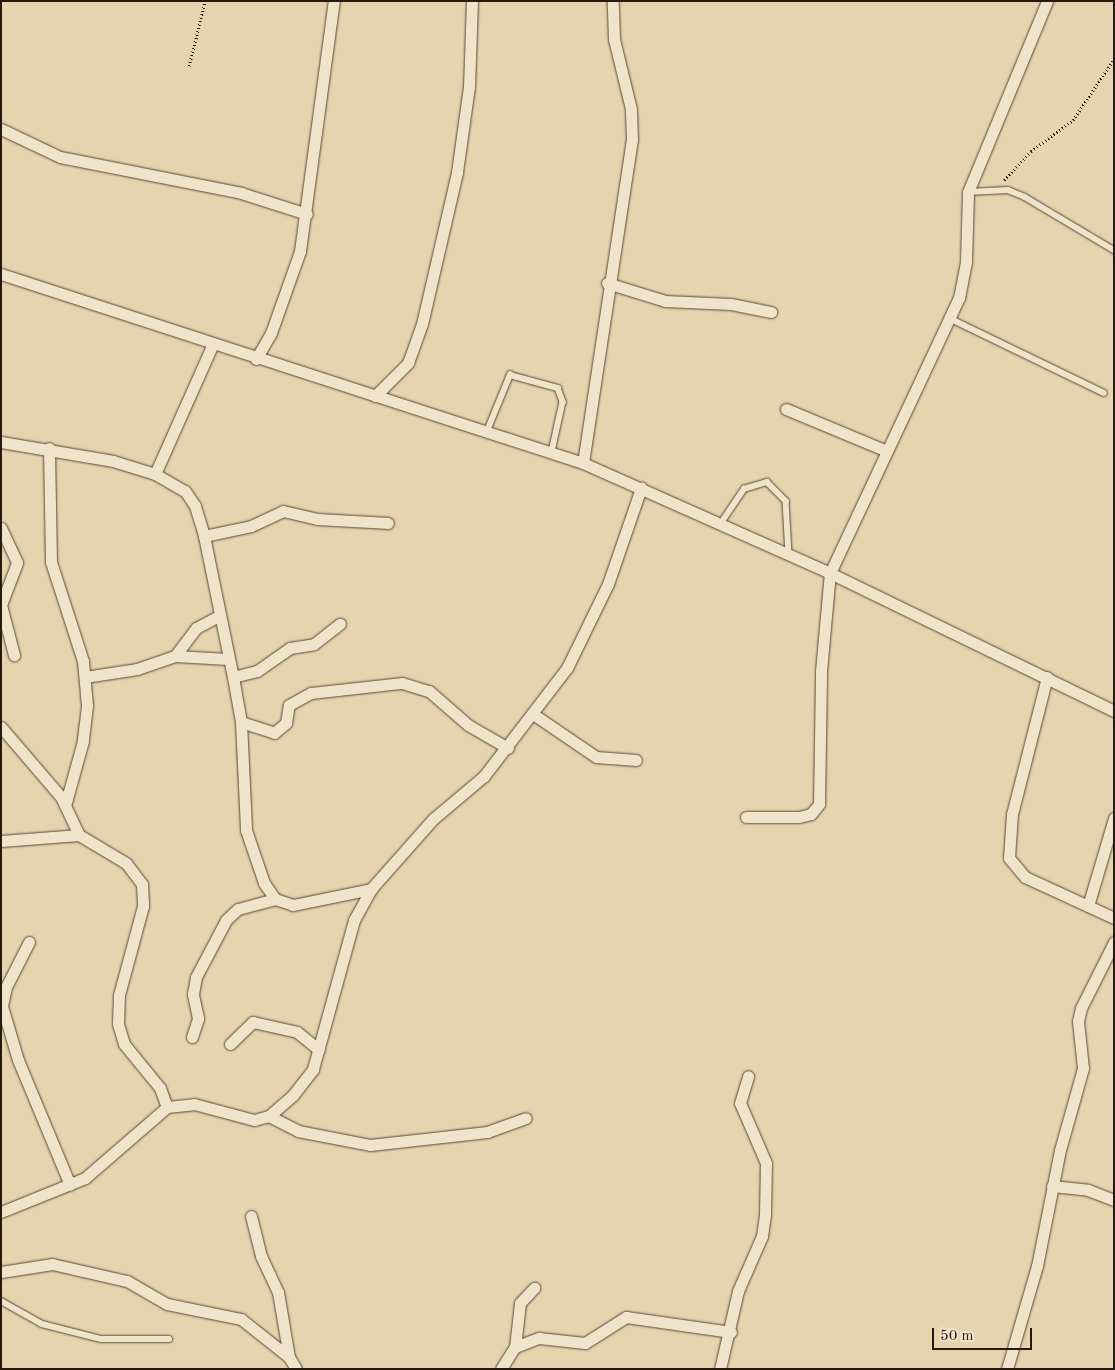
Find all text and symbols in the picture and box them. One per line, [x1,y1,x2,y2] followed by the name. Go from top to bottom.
[935,1318,1035,1350] scale bar
[940,1329,974,1344] text: 50 m

